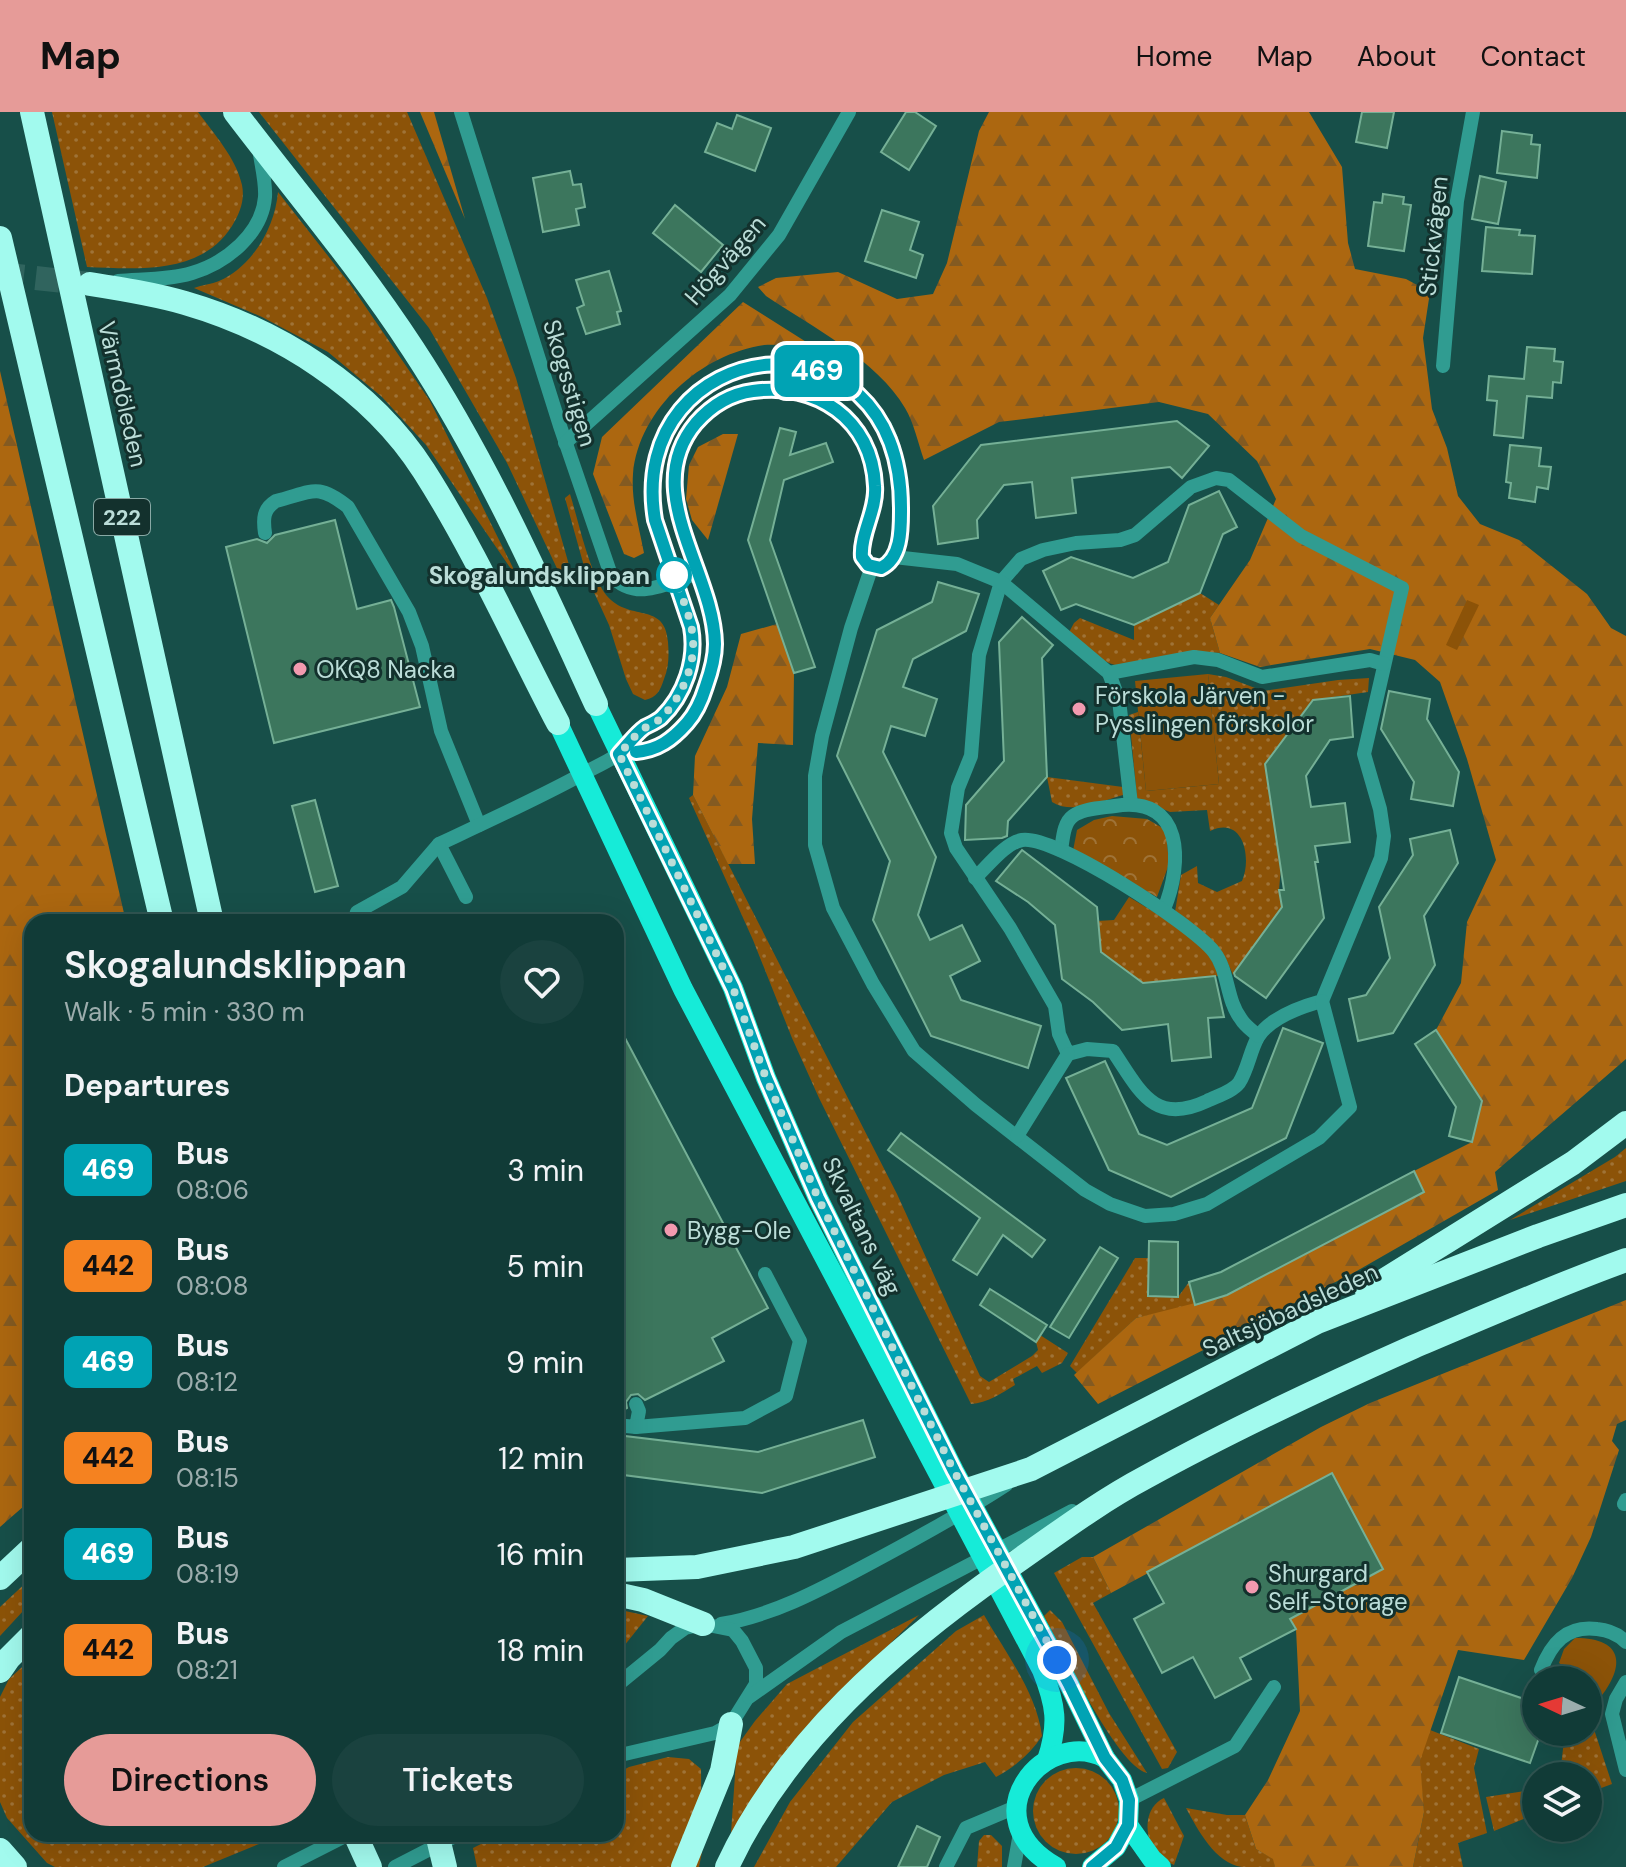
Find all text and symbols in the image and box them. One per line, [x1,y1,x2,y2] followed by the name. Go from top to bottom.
[40,31,121,81] text: Map
[1136,38,1212,75] text: Home
[1256,38,1313,75] text: Map
[1357,38,1436,75] text: About
[1480,38,1586,75] text: Contact
[1411,175,1455,297] street label: Stickvägen
[678,209,772,311] street label: Högvägen
[536,316,604,450] street label: Skogsstigen
[91,318,155,470] street label: Värmdöleden
[771,345,863,397] line badge: 469
[790,352,844,389] text: 469
[94,499,150,535] road number: 222
[657,558,691,592] marker: Skogalundsklippan
[429,560,650,591] place label: Skogalundsklippan
[316,654,456,685] place label: OKQ8 Nacka
[291,660,309,678] marker: OKQ8 Nacka
[1095,680,1314,739] place label: Förskola Järven - Pysslingen förskolor
[1070,700,1088,718] marker: Förskola Järven - Pysslingen förskolor
[64,940,407,990] text: Skogalundsklippan
[500,940,584,1024] button: heart
[64,995,305,1029] text: Walk · 5 min · 330 m
[64,1066,230,1105] text: Departures
[176,1134,230,1173] text: Bus
[81,1151,135,1188] text: 469
[507,1151,584,1190] text: 3 min
[815,1152,909,1300] street label: Skvaltans väg
[176,1173,249,1207] text: 08:06
[687,1215,791,1246] place label: Bygg-Ole
[662,1221,680,1239] marker: Bygg-Ole
[176,1230,230,1269] text: Bus
[82,1247,134,1284] text: 442
[507,1247,584,1286] text: 5 min
[1197,1256,1383,1364] street label: Saltsjöbadsleden
[176,1269,248,1303] text: 08:08
[176,1326,230,1365] text: Bus
[81,1343,135,1380] text: 469
[506,1343,584,1382] text: 9 min
[176,1365,238,1399] text: 08:12
[176,1422,230,1461] text: Bus
[82,1439,134,1476] text: 442
[498,1439,584,1478] text: 12 min
[176,1461,239,1495] text: 08:15
[176,1518,230,1557] text: Bus
[81,1535,135,1572] text: 469
[497,1535,584,1574] text: 16 min
[176,1557,239,1591] text: 08:19
[1268,1558,1408,1617] place label: Shurgard Self-Storage
[1243,1578,1261,1596] marker: Shurgard Self-Storage
[176,1614,230,1653] text: Bus
[82,1631,134,1668] text: 442
[497,1631,584,1670] text: 18 min
[1037,1640,1077,1680] your location
[176,1653,238,1687] text: 08:21
[1522,1666,1602,1746] north arrow
[1522,1666,1602,1842] map controls
[64,1734,316,1826] button: Directions
[332,1734,584,1826] button: Tickets
[1522,1762,1602,1842] button: layers

